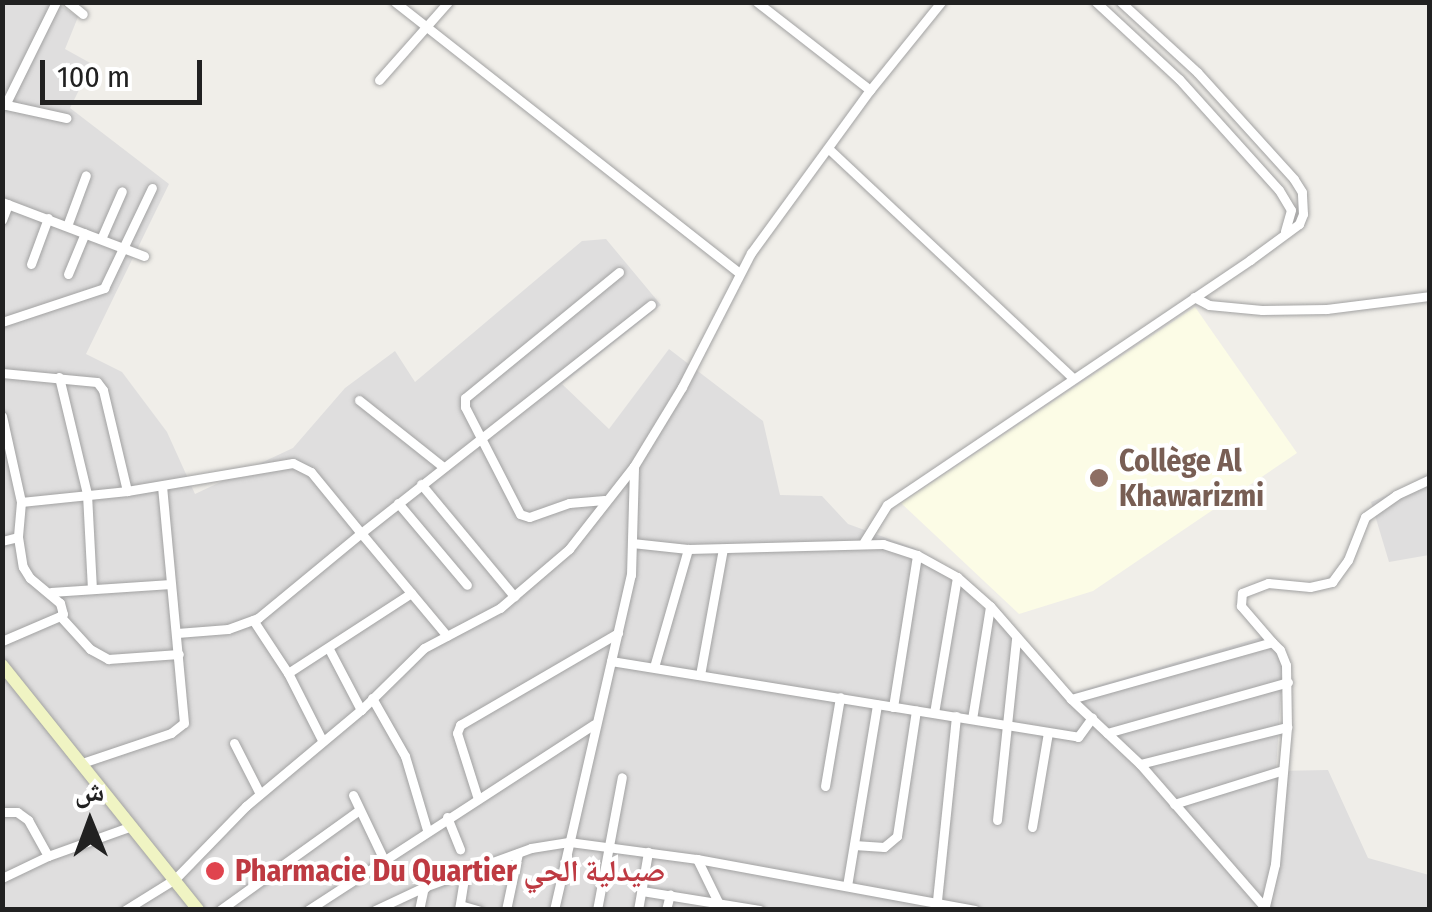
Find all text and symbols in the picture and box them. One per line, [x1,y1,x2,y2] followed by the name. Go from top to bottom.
[45,40,208,102] scale bar
[57,59,130,95] text: 100 m
[1119,443,1264,514] place label: Collège Al Khawarizmi
[1088,467,1110,489] marker: Collège Al Khawarizmi
[40,772,140,872] north arrow
[74,775,105,808] text: ش
[235,853,665,889] place label: Pharmacie Du Quartier صيدلية الحي
[204,860,226,882] marker: Pharmacie Du Quartier صيدلية الحي

